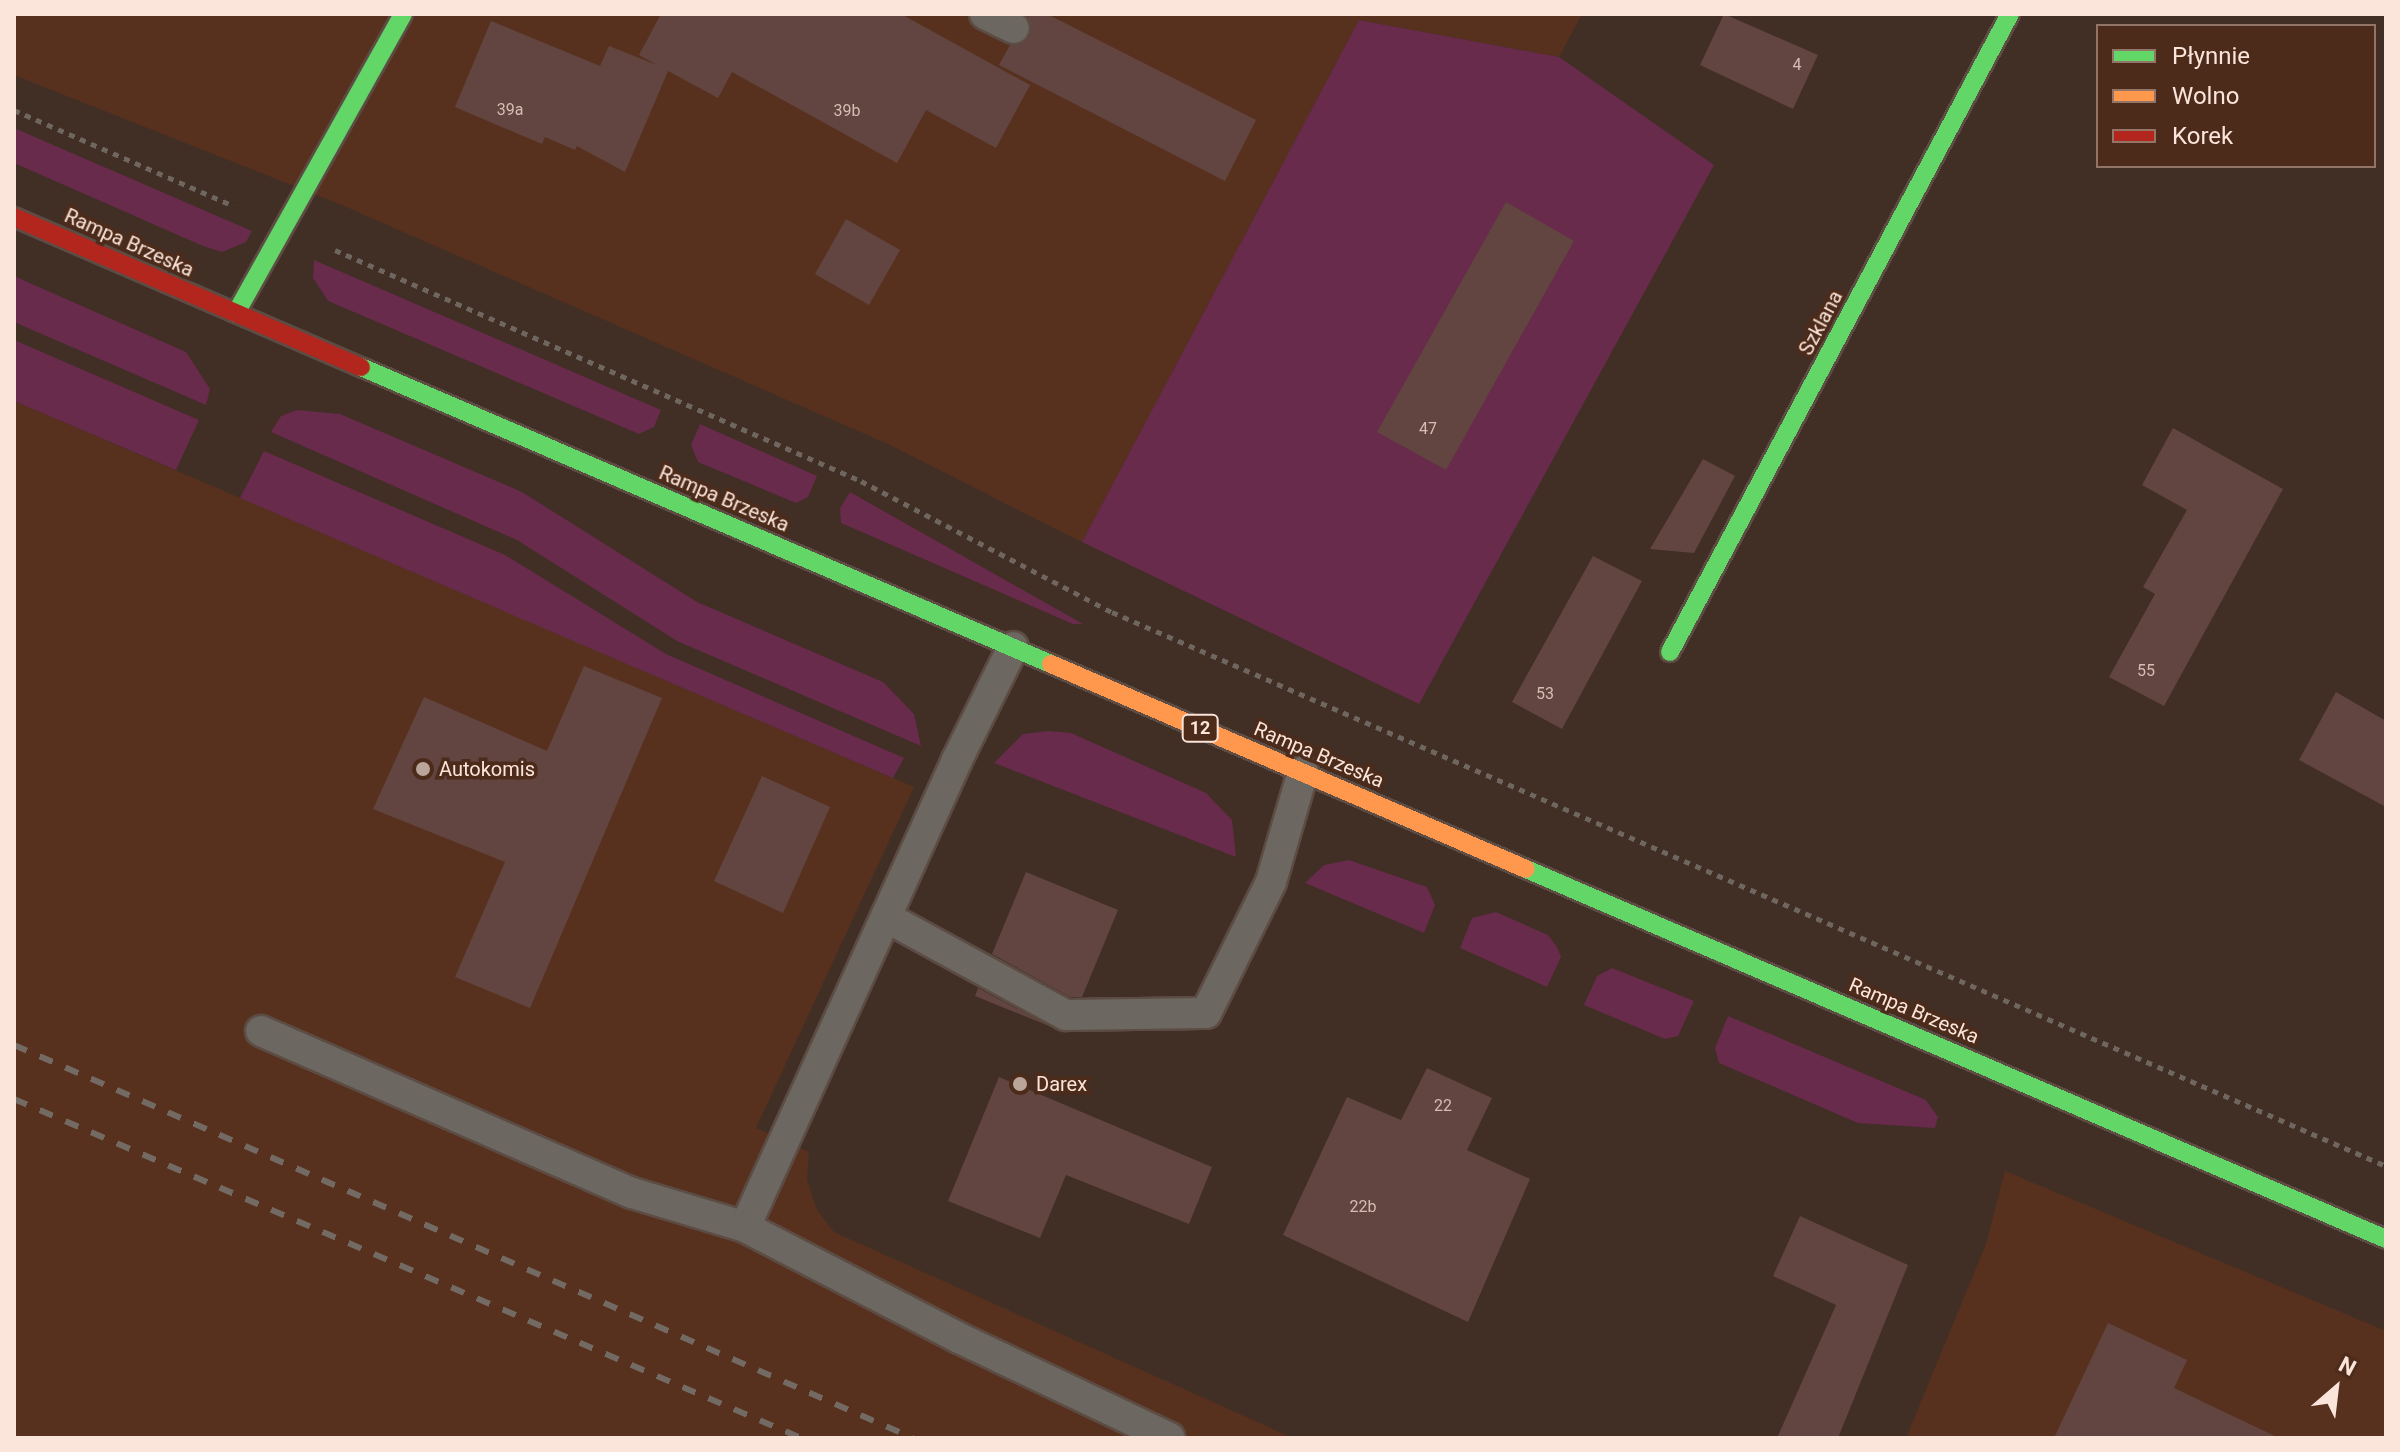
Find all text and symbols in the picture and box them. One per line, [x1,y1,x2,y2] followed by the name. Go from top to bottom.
[2096,24,2376,168] legend
[2172,42,2250,70] text: Płynnie
[1793,55,1801,75] house number: 4
[2172,82,2239,110] text: Wolno
[497,100,523,120] house number: 39a
[834,101,860,121] house number: 39b
[2172,122,2233,150] text: Korek
[61,204,197,282] street label: Rampa Brzeska
[1794,287,1848,359] street label: Szklana
[1419,419,1437,439] house number: 47
[655,461,793,537] street label: Rampa Brzeska
[2137,661,2155,681] house number: 55
[1536,684,1554,704] house number: 53
[1180,714,1220,742] road number: 12
[1250,717,1388,793] street label: Rampa Brzeska
[439,757,535,781] place label: Autokomis
[414,760,432,778] marker: Autokomis
[1845,973,1983,1049] street label: Rampa Brzeska
[1036,1072,1087,1096] place label: Darex
[1011,1075,1029,1093] marker: Darex
[1434,1096,1452,1116] house number: 22
[1350,1197,1376,1217] house number: 22b
[2296,1348,2376,1428] north arrow
[2335,1352,2360,1381] text: N

